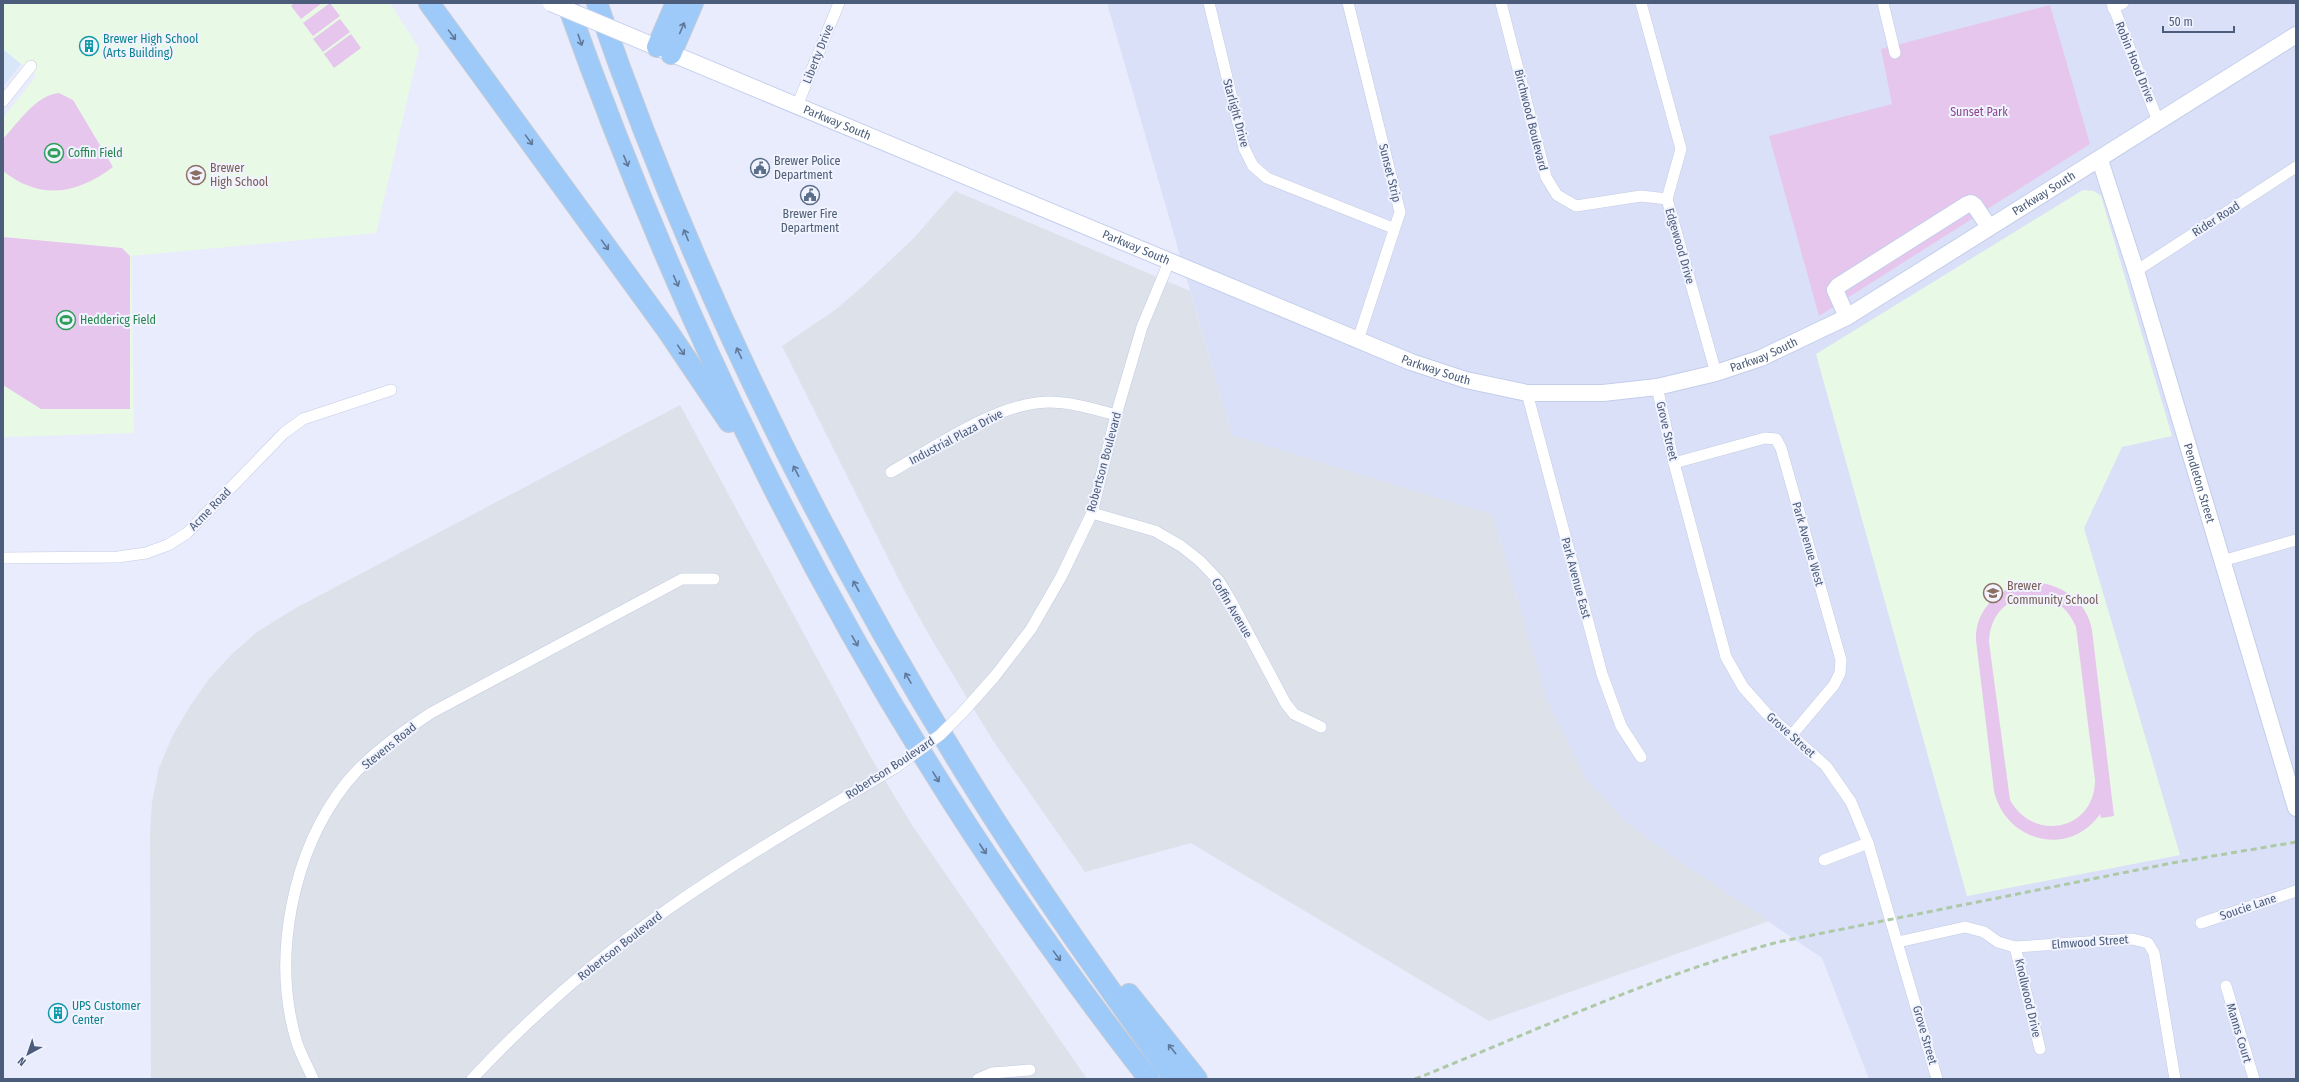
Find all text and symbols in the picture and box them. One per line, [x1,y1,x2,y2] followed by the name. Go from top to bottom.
[2163,8,2234,34] scale bar
[2169,15,2193,29] text: 50 m
[2112,20,2158,104] street label: Robin Hood Drive
[800,22,836,86] street label: Liberty Drive
[679,23,686,35] one-way arrow
[448,29,456,40] one-way arrow
[103,32,198,60] place label: Brewer High School (Arts Building)
[577,33,585,45] one-way arrow
[78,35,100,57] building icon: Brewer High School (Arts Building)
[1512,68,1550,172] street label: Birchwood Boulevard
[1220,77,1252,149] street label: Starlight Drive
[801,102,873,143] street label: Parkway South
[1950,105,2008,119] park label: Sunset Park
[524,134,533,145] one-way arrow
[43,142,65,164] sports icon: Coffin Field
[1376,142,1404,204] street label: Sunset Strip
[68,146,123,160] place label: Coffin Field
[774,154,840,182] place label: Brewer Police Department
[623,155,631,167] one-way arrow
[749,157,771,179] public building icon: Brewer Police Department
[210,161,268,189] place label: Brewer High School
[185,164,207,186] school or university icon: Brewer High School
[2010,168,2078,218] street label: Parkway South
[799,184,821,206] public building icon: Brewer Fire Department
[2190,198,2242,240] street label: Rider Road
[1662,206,1698,286] street label: Edgewood Drive
[781,207,839,235] place label: Brewer Fire Department
[1100,227,1172,268] street label: Parkway South
[682,229,689,241] one-way arrow
[601,239,609,250] one-way arrow
[673,275,680,287] one-way arrow
[55,309,77,331] sports icon: Heddericg Field
[80,313,156,327] place label: Heddericg Field
[1728,335,1800,375] street label: Parkway South
[677,344,685,355] one-way arrow
[735,348,742,360] one-way arrow
[1399,352,1472,388] street label: Parkway South
[1653,400,1681,462] street label: Grove Street
[907,406,1005,468] street label: Industrial Plaza Drive
[1084,410,1124,514] street label: Robertson Boulevard
[2181,442,2218,525] street label: Pendleton Street
[791,465,799,477] one-way arrow
[186,485,234,533] street label: Acme Road
[1789,500,1827,588] street label: Park Avenue West
[1558,536,1594,620] street label: Park Avenue East
[1209,576,1255,641] street label: Coffin Avenue
[2007,579,2099,607] place label: Brewer Community School
[852,580,859,592] one-way arrow
[1982,582,2004,604] school or university icon: Brewer Community School
[852,635,860,647] one-way arrow
[903,672,911,684] one-way arrow
[1764,710,1818,761] street label: Grove Street
[359,720,419,772] street label: Stevens Road
[843,734,937,802] street label: Robertson Boulevard
[933,771,941,783] one-way arrow
[979,843,987,854] one-way arrow
[2218,891,2278,923] street label: Soucie Lane
[575,909,665,983] street label: Robertson Boulevard
[2051,932,2129,952] street label: Elmwood Street
[1053,951,1061,962] one-way arrow
[2012,957,2044,1039] street label: Knollwood Drive
[72,999,141,1027] place label: UPS Customer Center
[47,1002,69,1024] building icon: UPS Customer Center
[2223,1002,2255,1065] street label: Manns Court
[1910,1004,1940,1066] street label: Grove Street
[8,1034,48,1074] north arrow
[1168,1043,1176,1054] one-way arrow
[15,1054,29,1068] text: N

